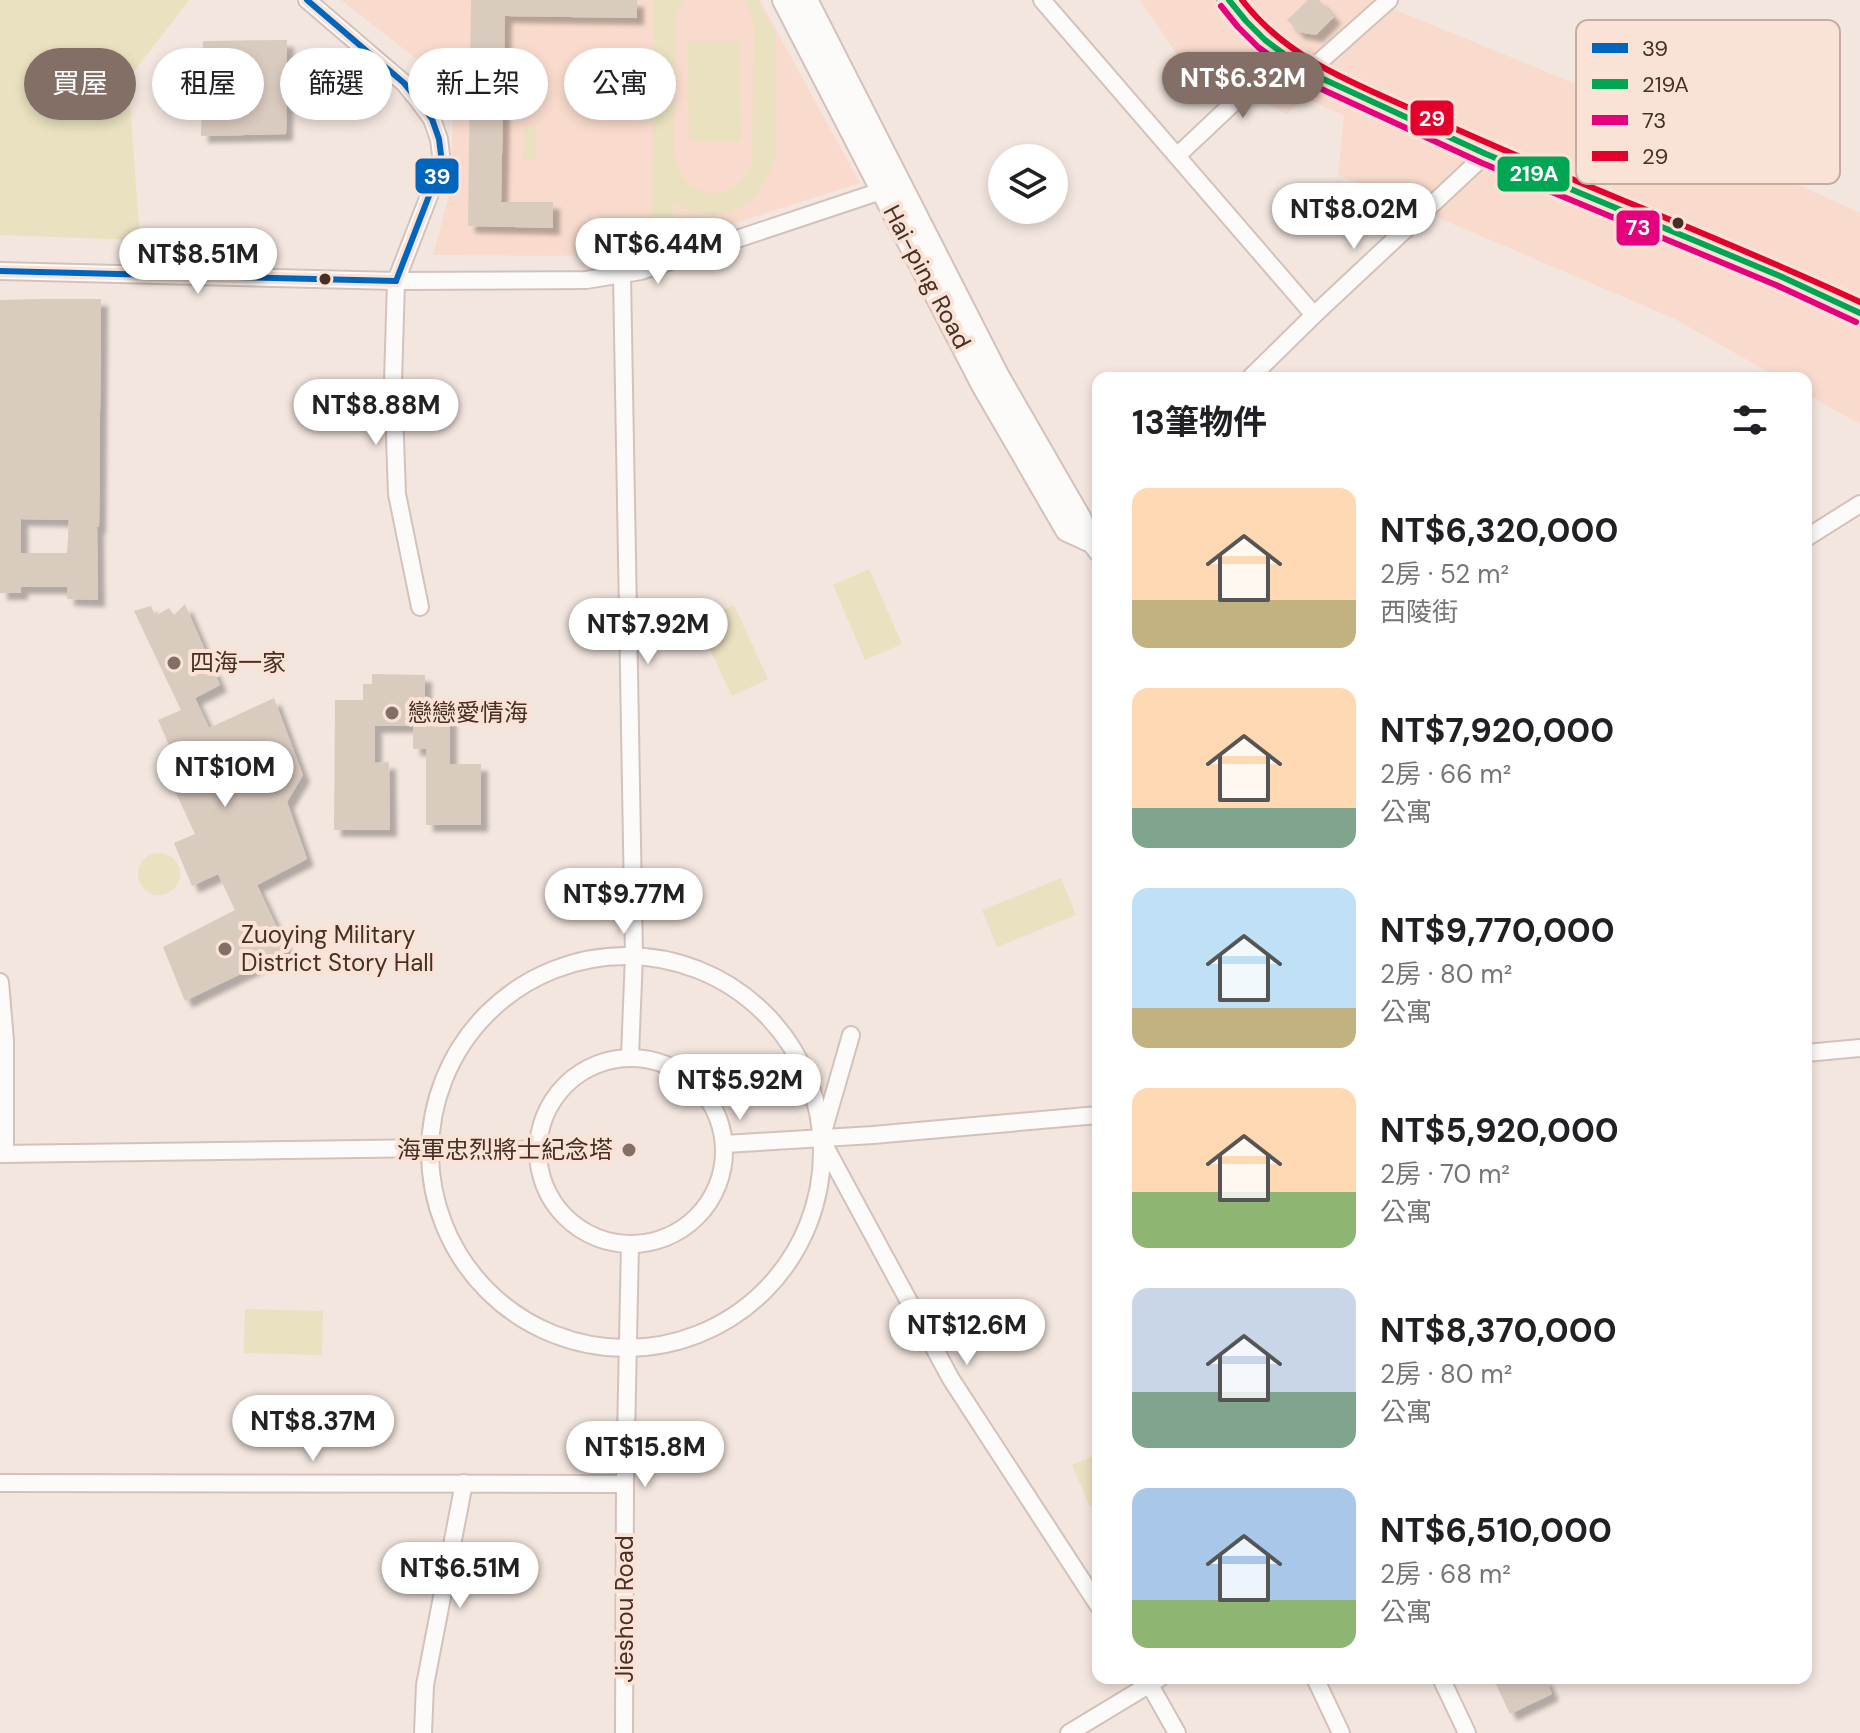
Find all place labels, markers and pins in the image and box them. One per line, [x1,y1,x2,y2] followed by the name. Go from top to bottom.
[1160,52,1326,120] pin: NT$6.32M
[1271,183,1437,251] pin: NT$8.02M
[1670,215,1686,231] unlabelled marker
[575,218,741,286] pin: NT$6.44M
[115,228,281,296] pin: NT$8.51M
[317,271,333,287] unlabelled marker
[293,379,459,447] pin: NT$8.88M
[565,598,731,666] pin: NT$7.92M
[190,647,286,678] place label: 四海一家
[165,654,183,672] marker: 四海一家
[408,697,528,728] place label: 戀戀愛情海
[383,704,401,722] marker: 戀戀愛情海
[160,741,290,809] pin: NT$10M
[541,868,707,936] pin: NT$9.77M
[241,919,434,978] place label: Zuoying Military District Story Hall
[216,940,234,958] marker: Zuoying Military District Story Hall
[657,1054,823,1122] pin: NT$5.92M
[397,1134,613,1165] place label: 海軍忠烈將士紀念塔
[620,1141,638,1159] marker: 海軍忠烈將士紀念塔
[884,1299,1050,1367] pin: NT$12.6M
[230,1395,396,1463] pin: NT$8.37M
[562,1421,728,1489] pin: NT$15.8M
[377,1542,543,1610] pin: NT$6.51M

